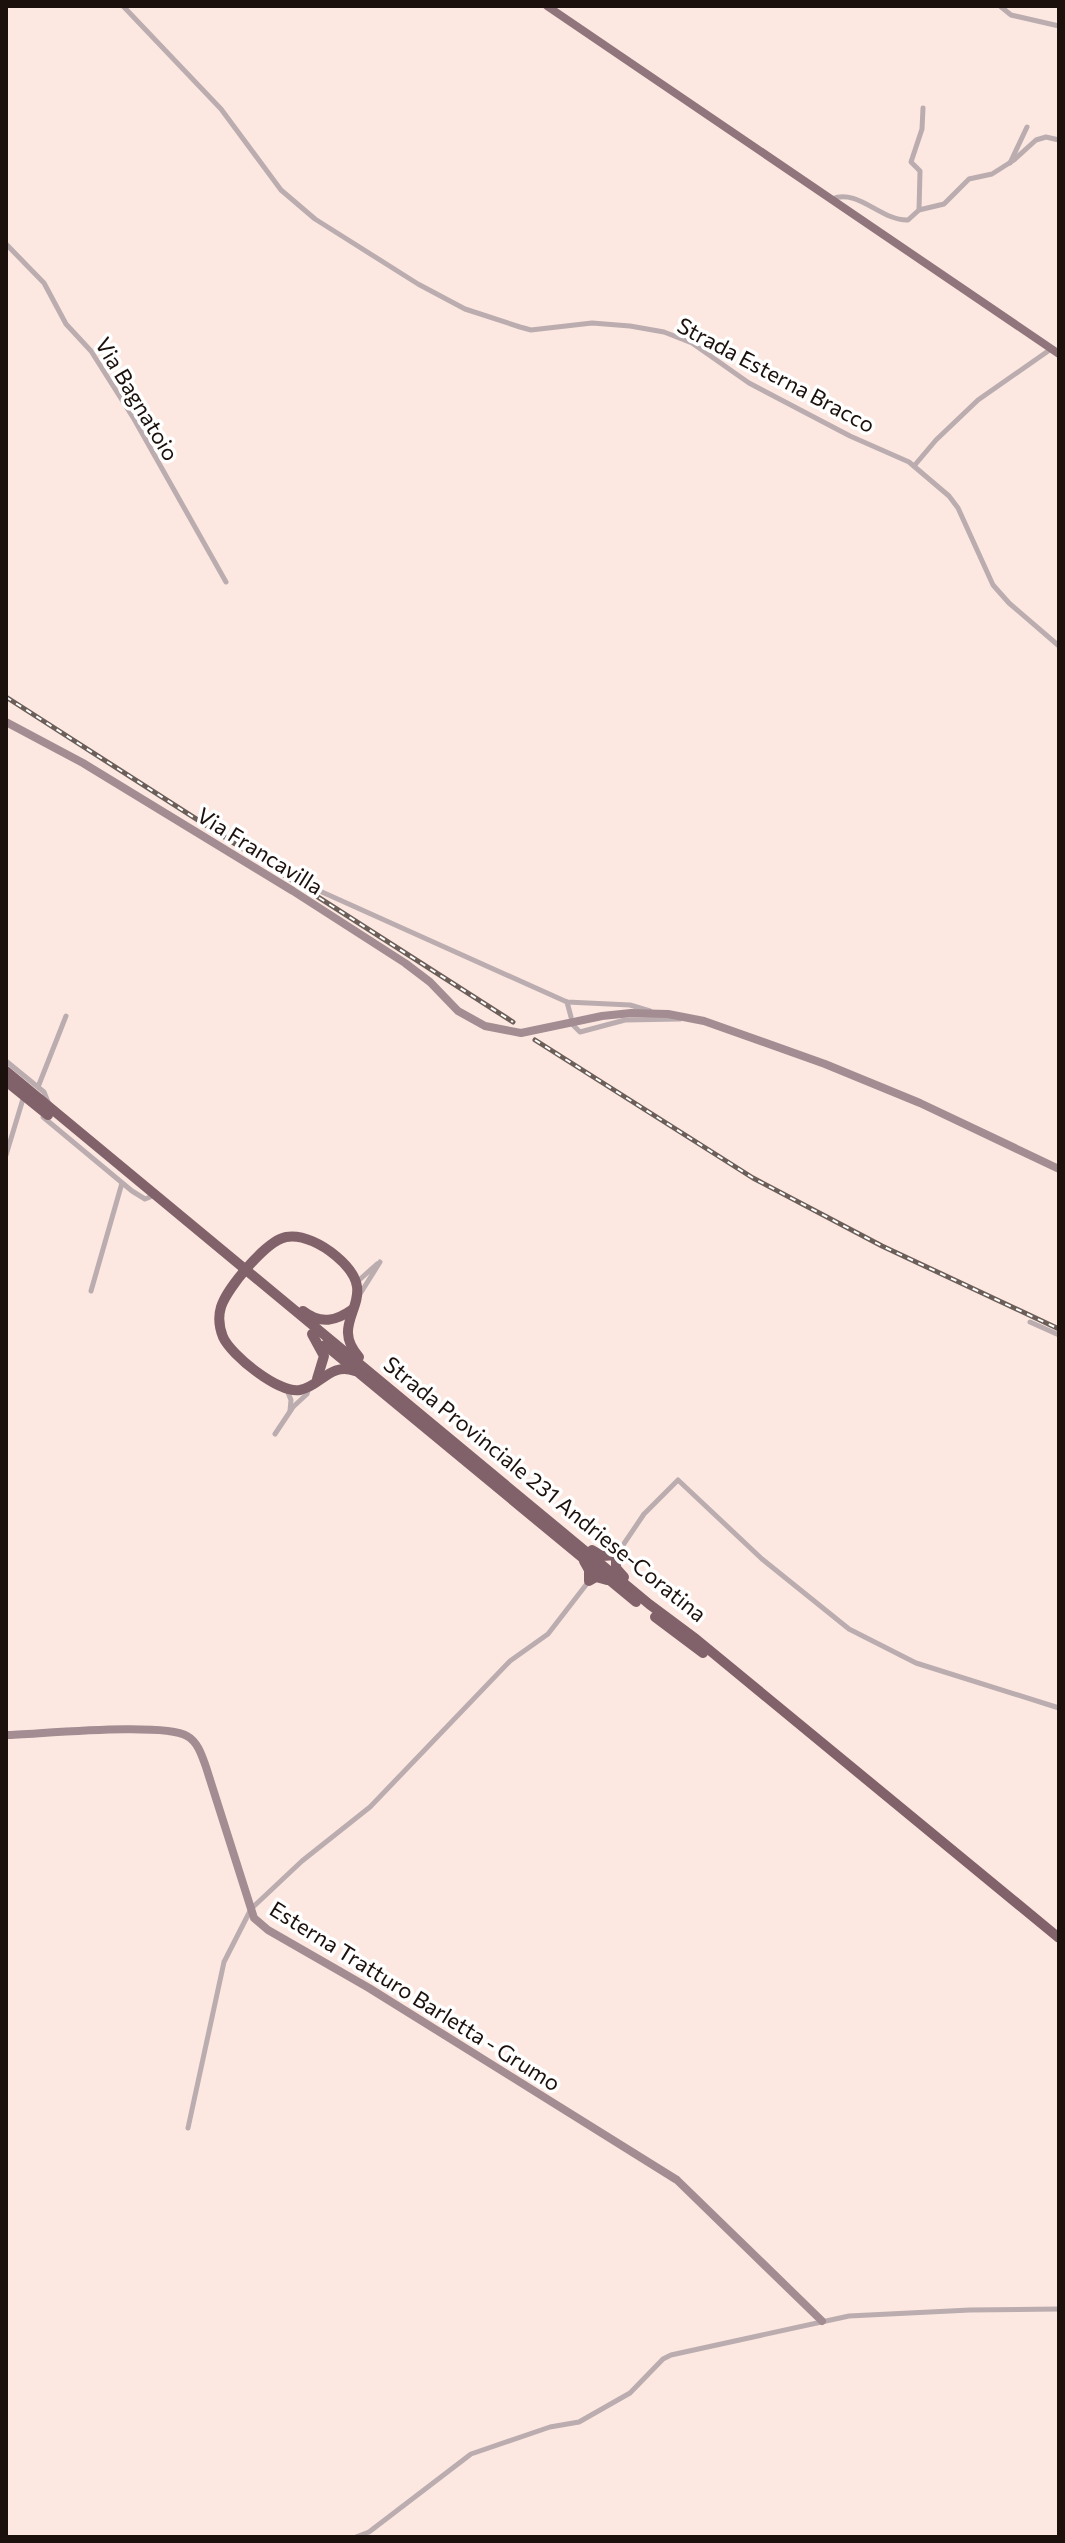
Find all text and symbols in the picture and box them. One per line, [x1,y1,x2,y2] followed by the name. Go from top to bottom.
[673,311,880,438] street label: Strada Esterna Bracco
[90,332,185,465] street label: Via Bagnatoio
[192,801,328,900] street label: Via Francavilla
[379,1350,712,1627] street label: Strada Provinciale 231 Andriese-Coratina
[265,1895,565,2096] street label: Esterna Tratturo Barletta - Grumo

